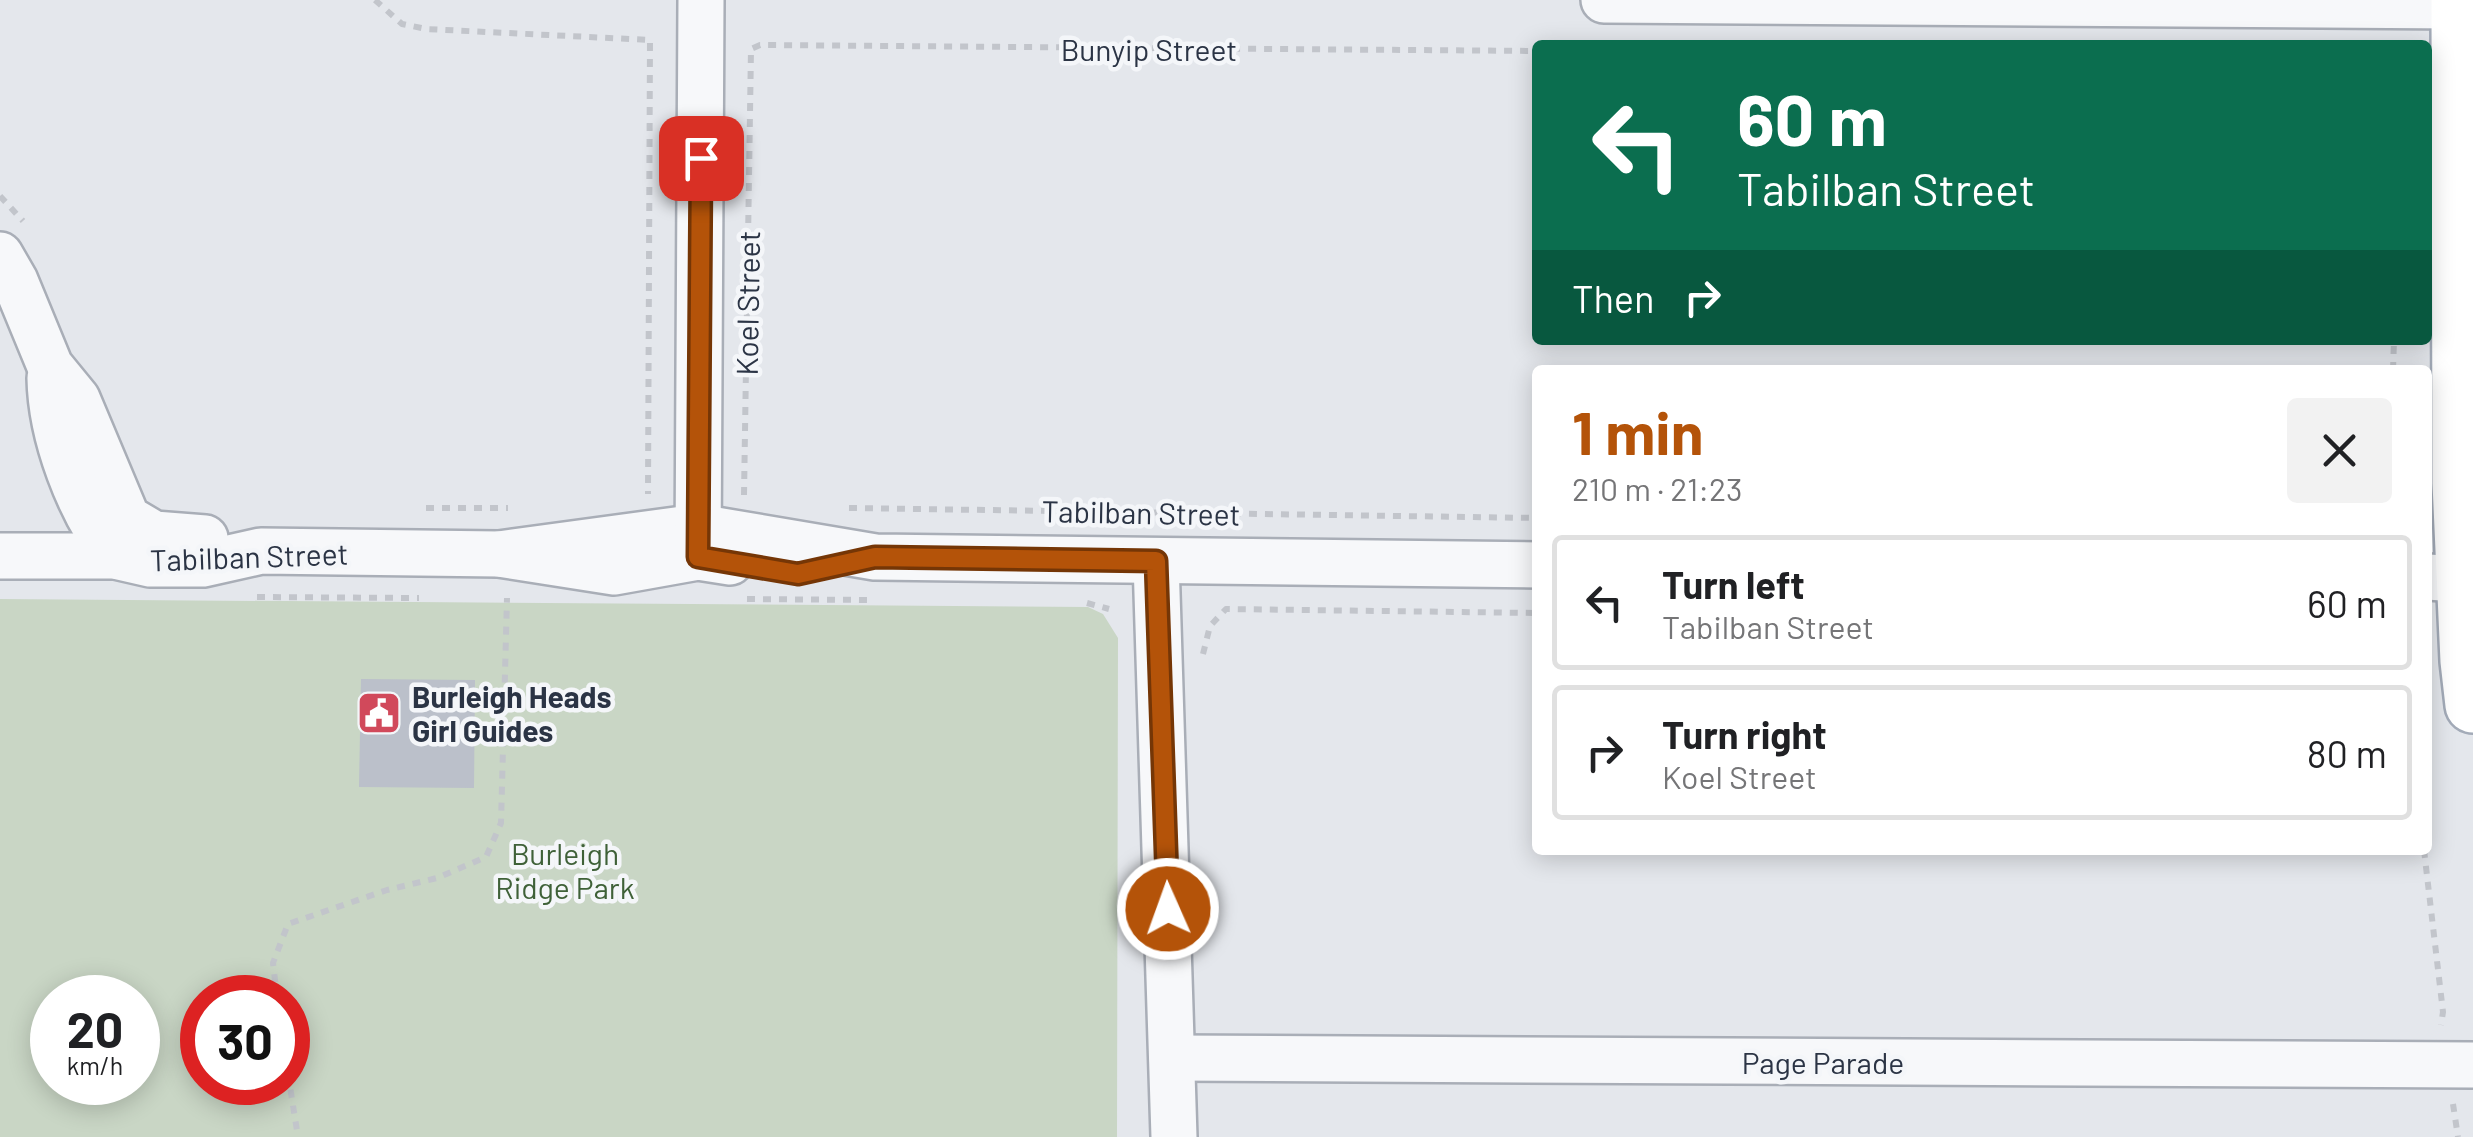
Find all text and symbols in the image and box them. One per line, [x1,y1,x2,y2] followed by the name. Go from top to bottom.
[1061,31,1237,67] street label: Bunyip Street
[1737,76,1887,160] text: 60 m
[1572,80,1702,210] icon: left
[659,116,744,201] pin
[674,131,729,186] icon: arrive
[1737,161,2035,215] text: Tabilban Street
[728,230,766,376] street label: Koel Street
[1675,270,1730,325] icon: right
[1572,275,1655,321] text: Then
[1572,395,1703,467] text: 1 min
[2287,398,2392,503] button: close
[1572,469,1743,507] text: 210 m · 21:23
[1041,492,1241,532] street label: Tabilban Street
[149,535,349,577] street label: Tabilban Street
[1662,561,1805,607] text: Turn left
[1577,575,1632,630] icon: left
[2307,580,2387,626] text: 60 m
[1662,607,1874,645] text: Tabilban Street
[412,678,612,748] place label: Burleigh Heads Girl Guides
[356,690,402,736] public building icon: Burleigh Heads Girl Guides
[1662,711,1827,757] text: Turn right
[1577,725,1632,780] icon: right
[2307,730,2387,776] text: 80 m
[1662,757,1817,795] text: Koel Street
[495,835,635,905] park label: Burleigh Ridge Park
[1116,857,1220,961] position arrow
[180,975,310,1105] speed limit sign: 30
[67,998,123,1058] text: 20
[1742,1044,1904,1080] street label: Page Parade
[67,1050,123,1080] text: km/h

